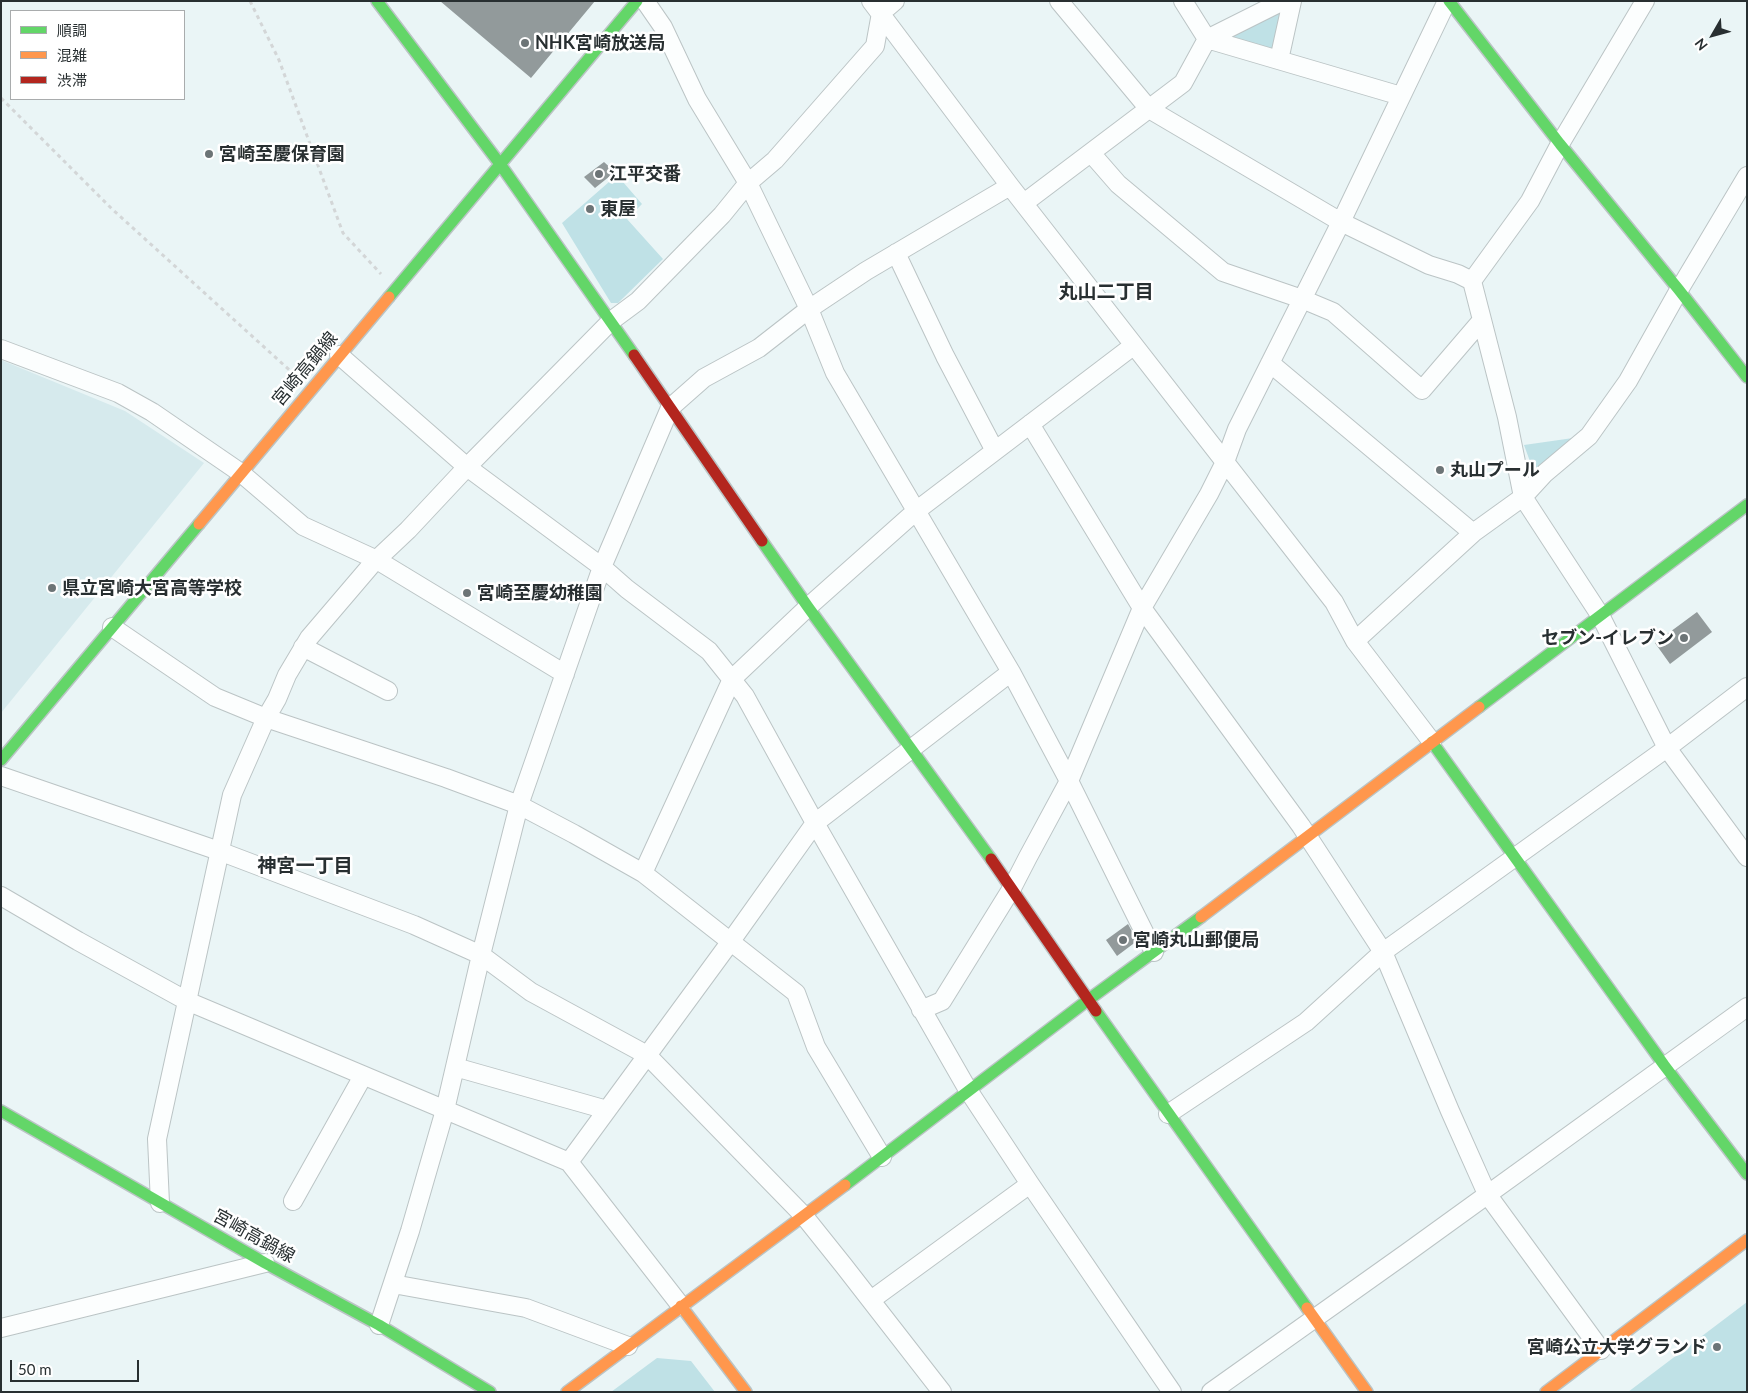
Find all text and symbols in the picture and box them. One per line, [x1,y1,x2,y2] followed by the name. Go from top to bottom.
[10,10,185,100] legend
[1688,10,1738,60] north arrow
[57,21,87,39] text: 順調
[535,32,665,54] place label: NHK宮崎放送局
[1691,35,1711,54] text: N
[519,37,531,49] marker: NHK宮崎放送局
[57,46,87,64] text: 混雑
[57,71,87,89] text: 渋滞
[219,143,345,165] place label: 宮崎至慶保育園
[203,148,215,160] marker: 宮崎至慶保育園
[609,163,681,185] place label: 江平交番
[593,168,605,180] marker: 江平交番
[600,198,636,220] place label: 東屋
[584,203,596,215] marker: 東屋
[1059,281,1153,303] district label: 丸山二丁目
[268,328,342,410] street label: 宮崎高鍋線
[1450,459,1540,481] place label: 丸山プール
[1434,464,1446,476] marker: 丸山プール
[62,577,242,599] place label: 県立宮崎大宮高等学校
[46,582,58,594] marker: 県立宮崎大宮高等学校
[477,582,603,604] place label: 宮崎至慶幼稚園
[461,587,473,599] marker: 宮崎至慶幼稚園
[1541,627,1674,649] place label: セブン-イレブン
[1678,632,1690,644] marker: セブン-イレブン
[258,855,352,877] district label: 神宮一丁目
[1133,929,1259,951] place label: 宮崎丸山郵便局
[1117,934,1129,946] marker: 宮崎丸山郵便局
[209,1205,299,1267] street label: 宮崎高鍋線
[1527,1336,1707,1358] place label: 宮崎公立大学グランド
[1711,1341,1723,1353] marker: 宮崎公立大学グランド
[12,1350,141,1382] scale bar
[18,1360,52,1378] text: 50 m

